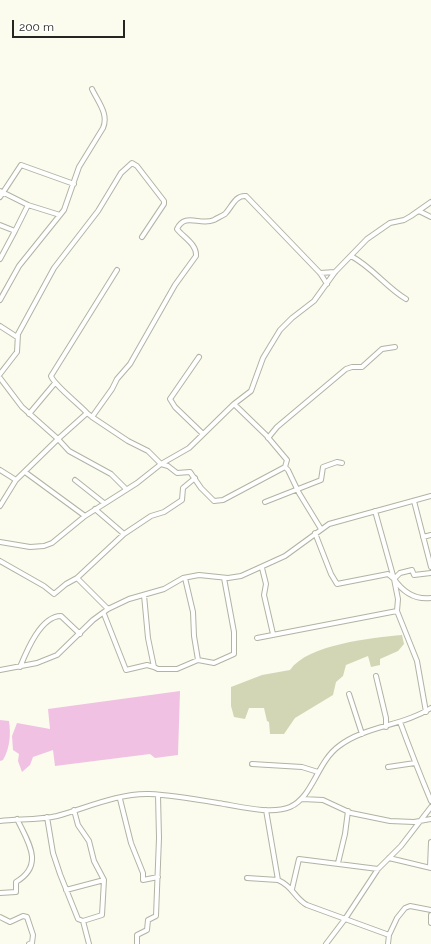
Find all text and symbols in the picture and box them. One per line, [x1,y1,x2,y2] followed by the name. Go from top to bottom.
[14,12,127,38] scale bar
[19,20,54,34] text: 200 m

